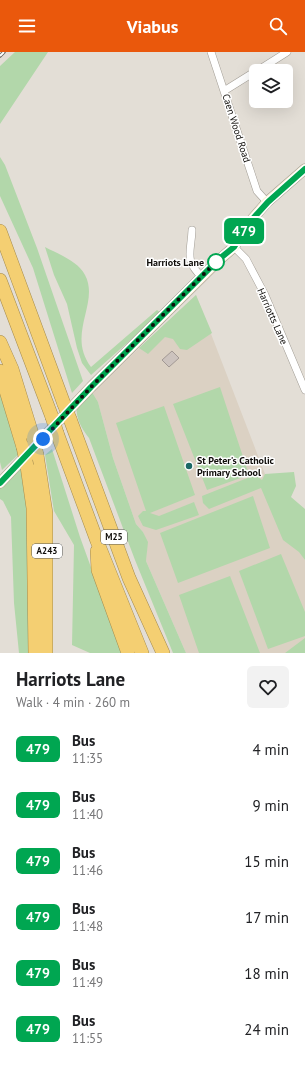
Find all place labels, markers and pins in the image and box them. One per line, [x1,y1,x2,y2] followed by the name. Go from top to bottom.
[207,253,225,271] marker: Harriots Lane
[147,256,204,269] place label: Harriots Lane
[197,454,275,479] place label: St Peter's Catholic Primary School
[184,461,194,471] marker: St Peter's Catholic Primary School

